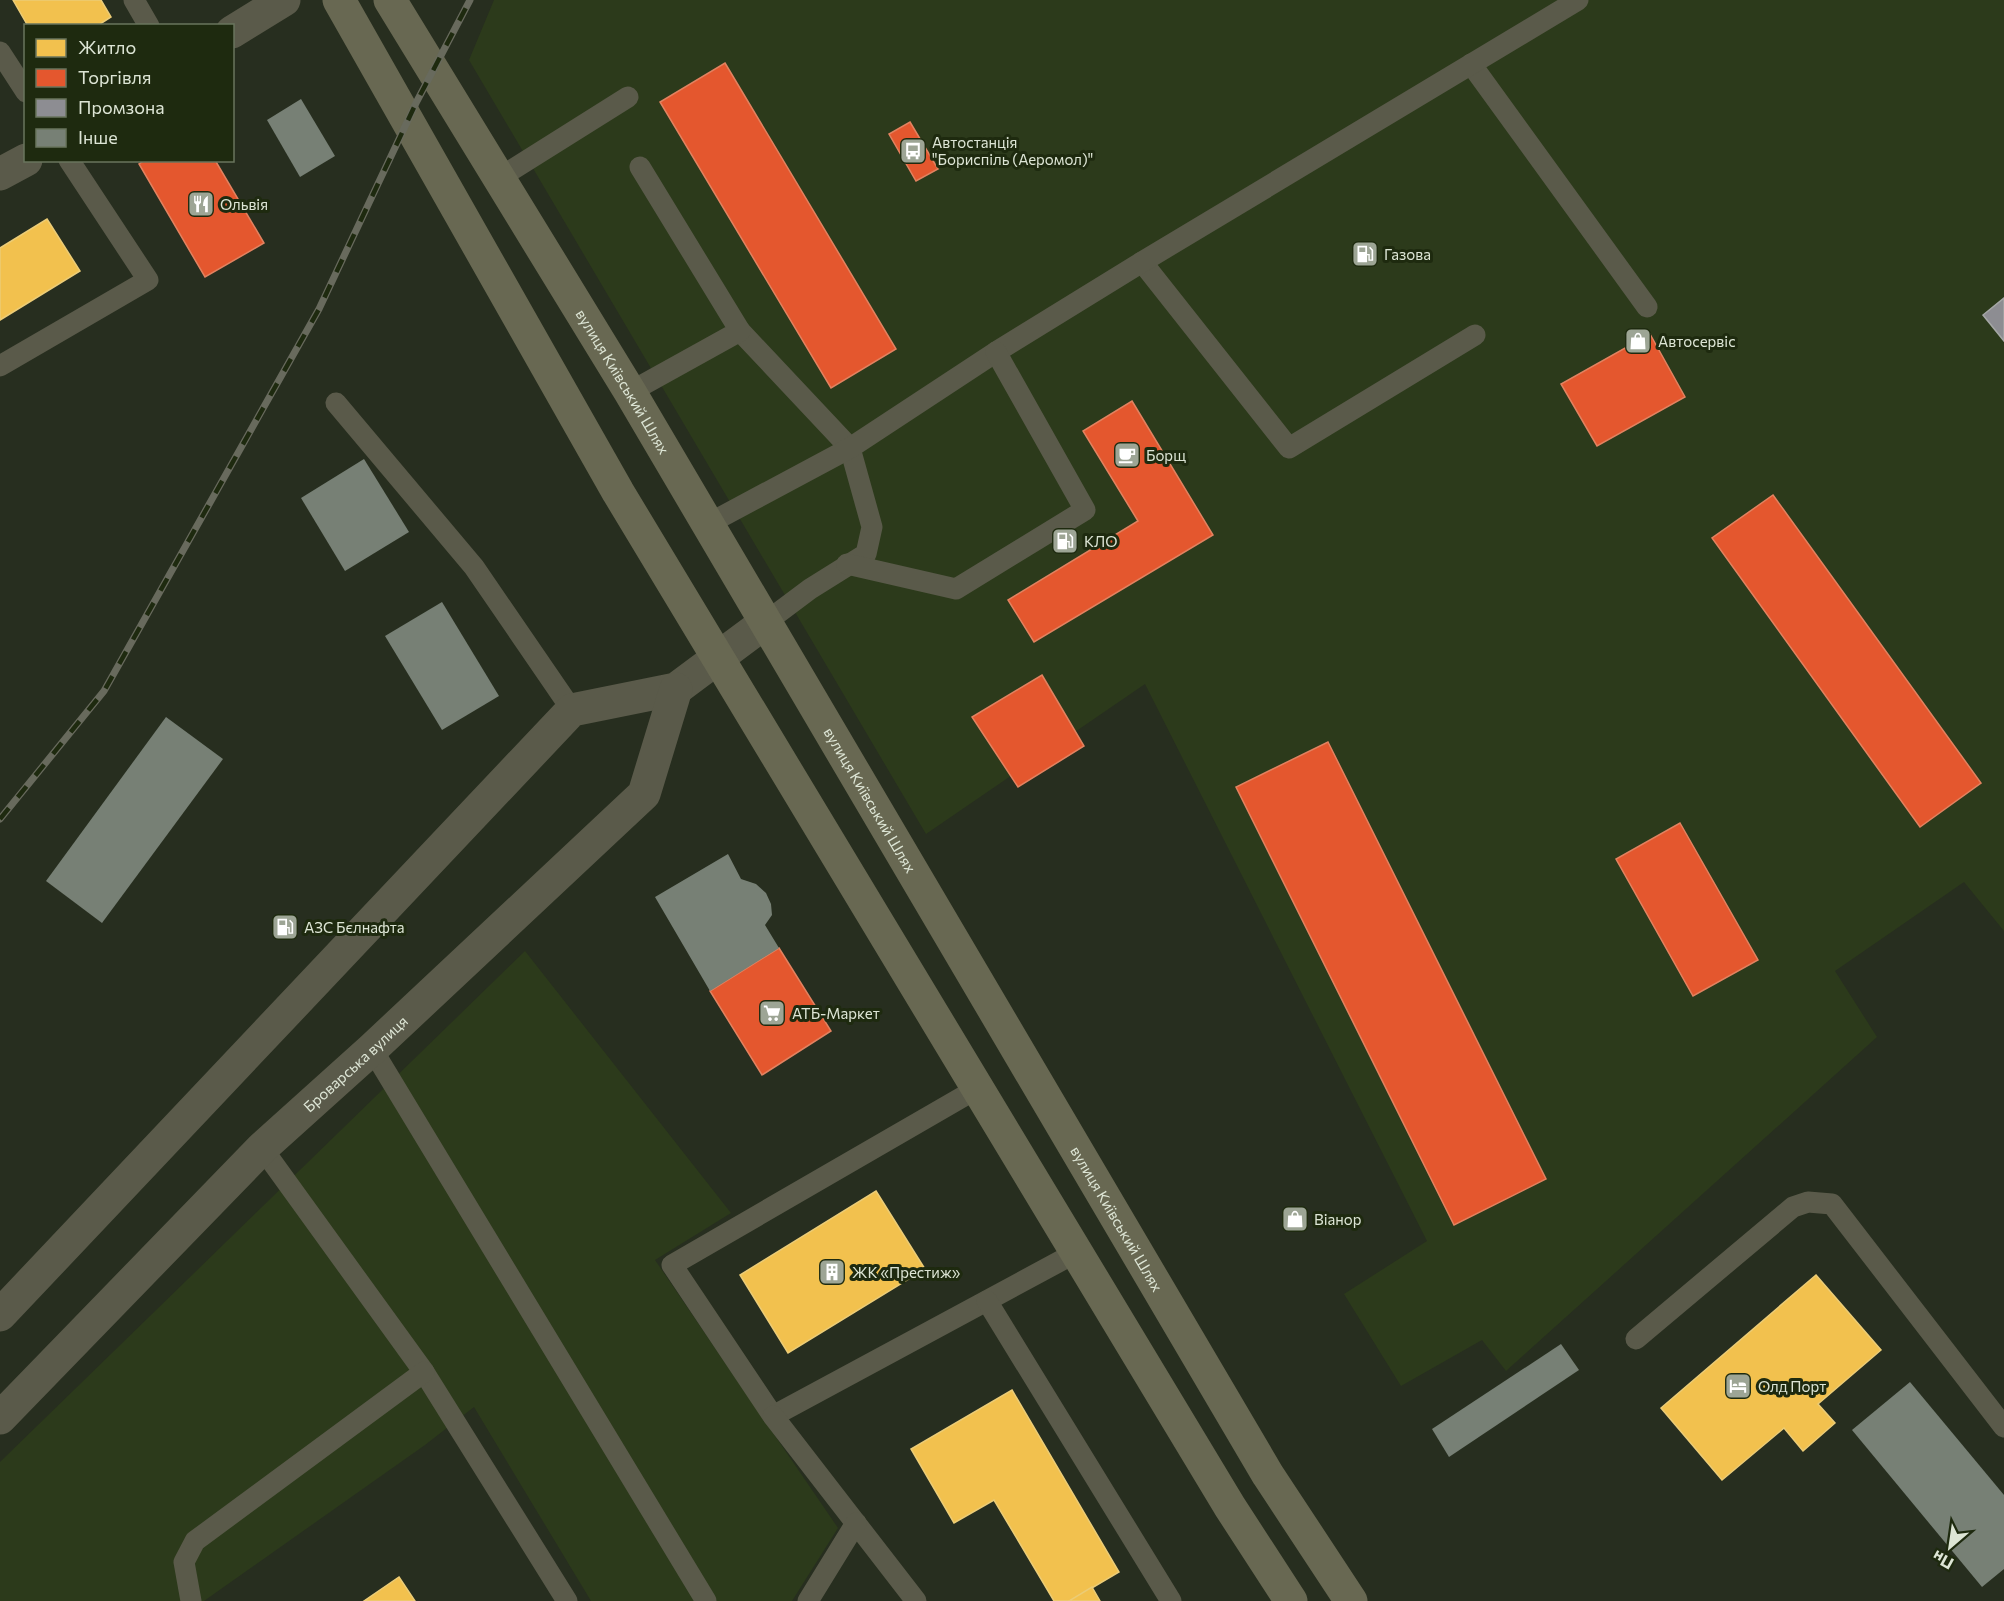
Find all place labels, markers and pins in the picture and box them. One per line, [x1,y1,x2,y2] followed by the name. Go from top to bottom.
[932,133,1093,168] place label: Автостанція "Бориспіль (Аеромол)"
[898,136,928,166] bus stop icon: Автостанція "Бориспіль (Аеромол)"
[186,189,216,219] restaurant icon: Ольвія
[220,195,268,213] place label: Ольвія
[1350,239,1380,269] fuel station icon: Газова
[1384,245,1431,263] place label: Газова
[1623,326,1653,356] shop icon: Автосервіс
[1658,332,1736,350] place label: Автосервіс
[1112,440,1142,470] cafe icon: Борщ
[1146,446,1186,464] place label: Борщ
[1050,526,1080,556] fuel station icon: КЛО
[1084,532,1118,550] place label: КЛО
[270,912,300,942] fuel station icon: АЗС Бєлнафта
[304,918,405,936] place label: АЗС Бєлнафта
[757,998,787,1028] supermarket icon: АТБ-Маркет
[792,1004,880,1022] place label: АТБ-Маркет
[1280,1204,1310,1234] shop icon: Віанор
[1314,1210,1362,1228] place label: Віанор
[817,1257,847,1287] building icon: ЖК «Престиж»
[852,1263,961,1281] place label: ЖК «Престиж»
[1723,1371,1753,1401] hotel icon: Олд Порт
[1758,1377,1826,1395] place label: Олд Порт

